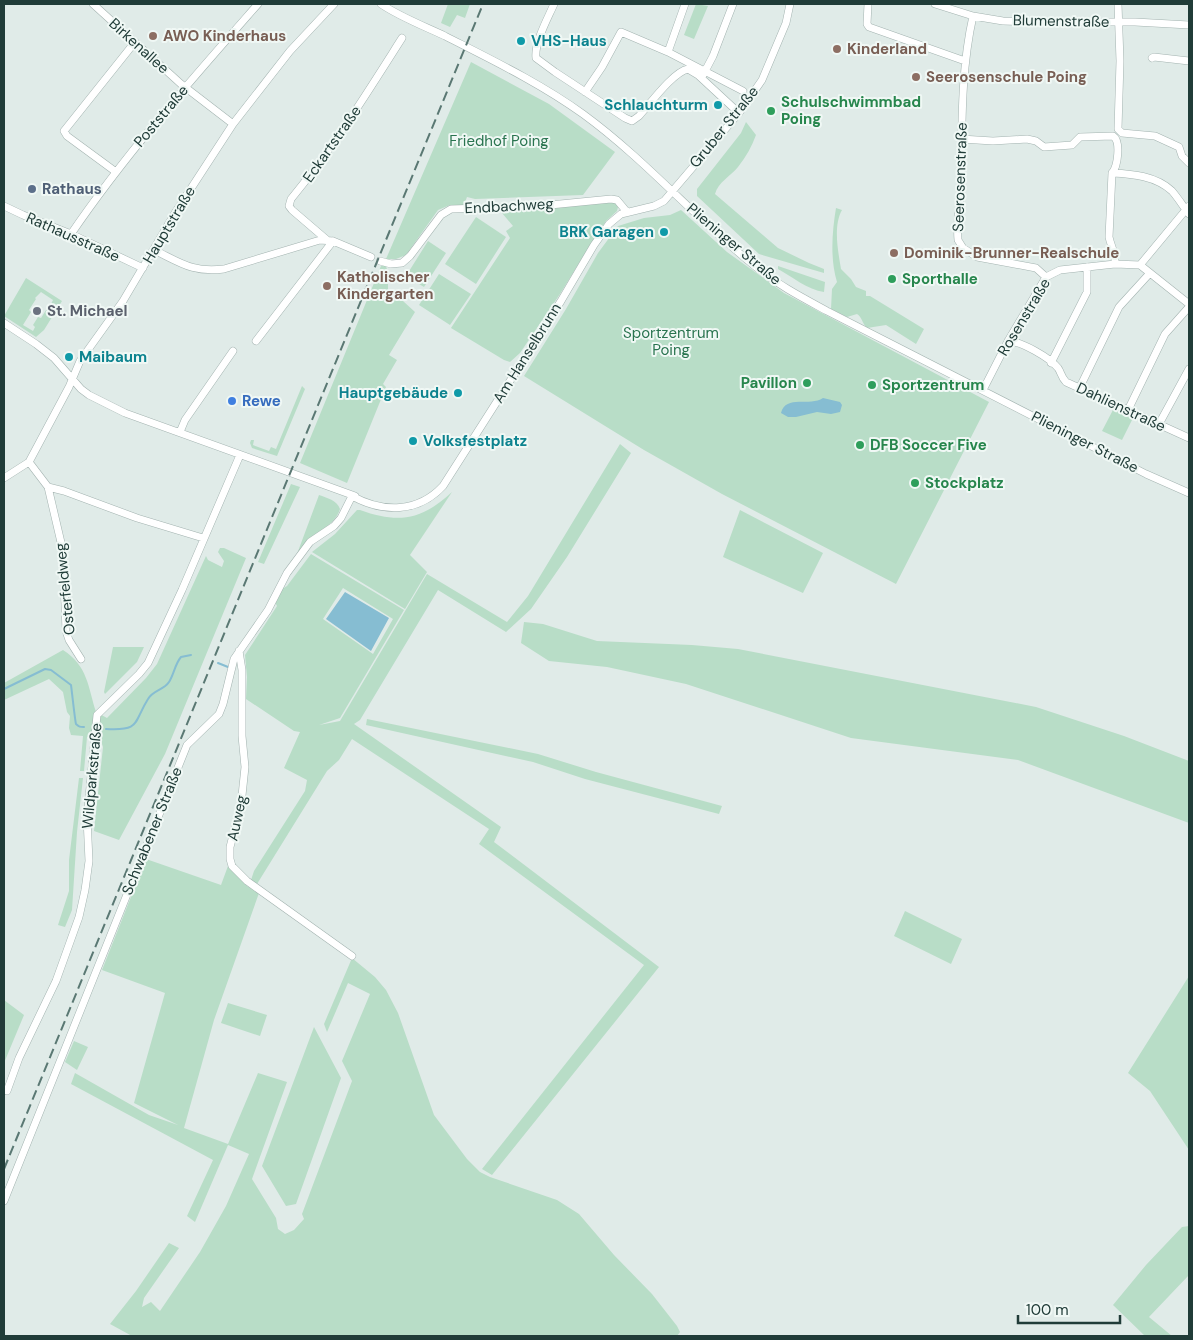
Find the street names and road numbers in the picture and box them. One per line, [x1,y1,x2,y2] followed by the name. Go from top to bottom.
[1013,10,1109,32] street label: Blumenstraße
[105,14,173,78] street label: Birkenallee
[129,81,193,151] street label: Poststraße
[685,82,763,172] street label: Gruber Straße
[298,102,366,186] street label: Eckartstraße
[948,122,972,232] street label: Seerosenstraße
[138,183,200,267] street label: Hauptstraße
[464,194,554,218] street label: Endbachweg
[683,199,785,289] street label: Plieninger Straße
[23,207,123,267] street label: Rathausstraße
[993,275,1055,359] street label: Rosenstraße
[488,299,566,407] street label: Am Hanselbrunn
[1073,378,1169,436] street label: Dahlienstraße
[1028,406,1142,478] street label: Plieninger Straße
[50,542,80,636] street label: Osterfeldweg
[77,722,107,830] street label: Wildparkstraße
[117,764,187,898] street label: Schwabener Straße
[222,793,252,843] street label: Auweg

